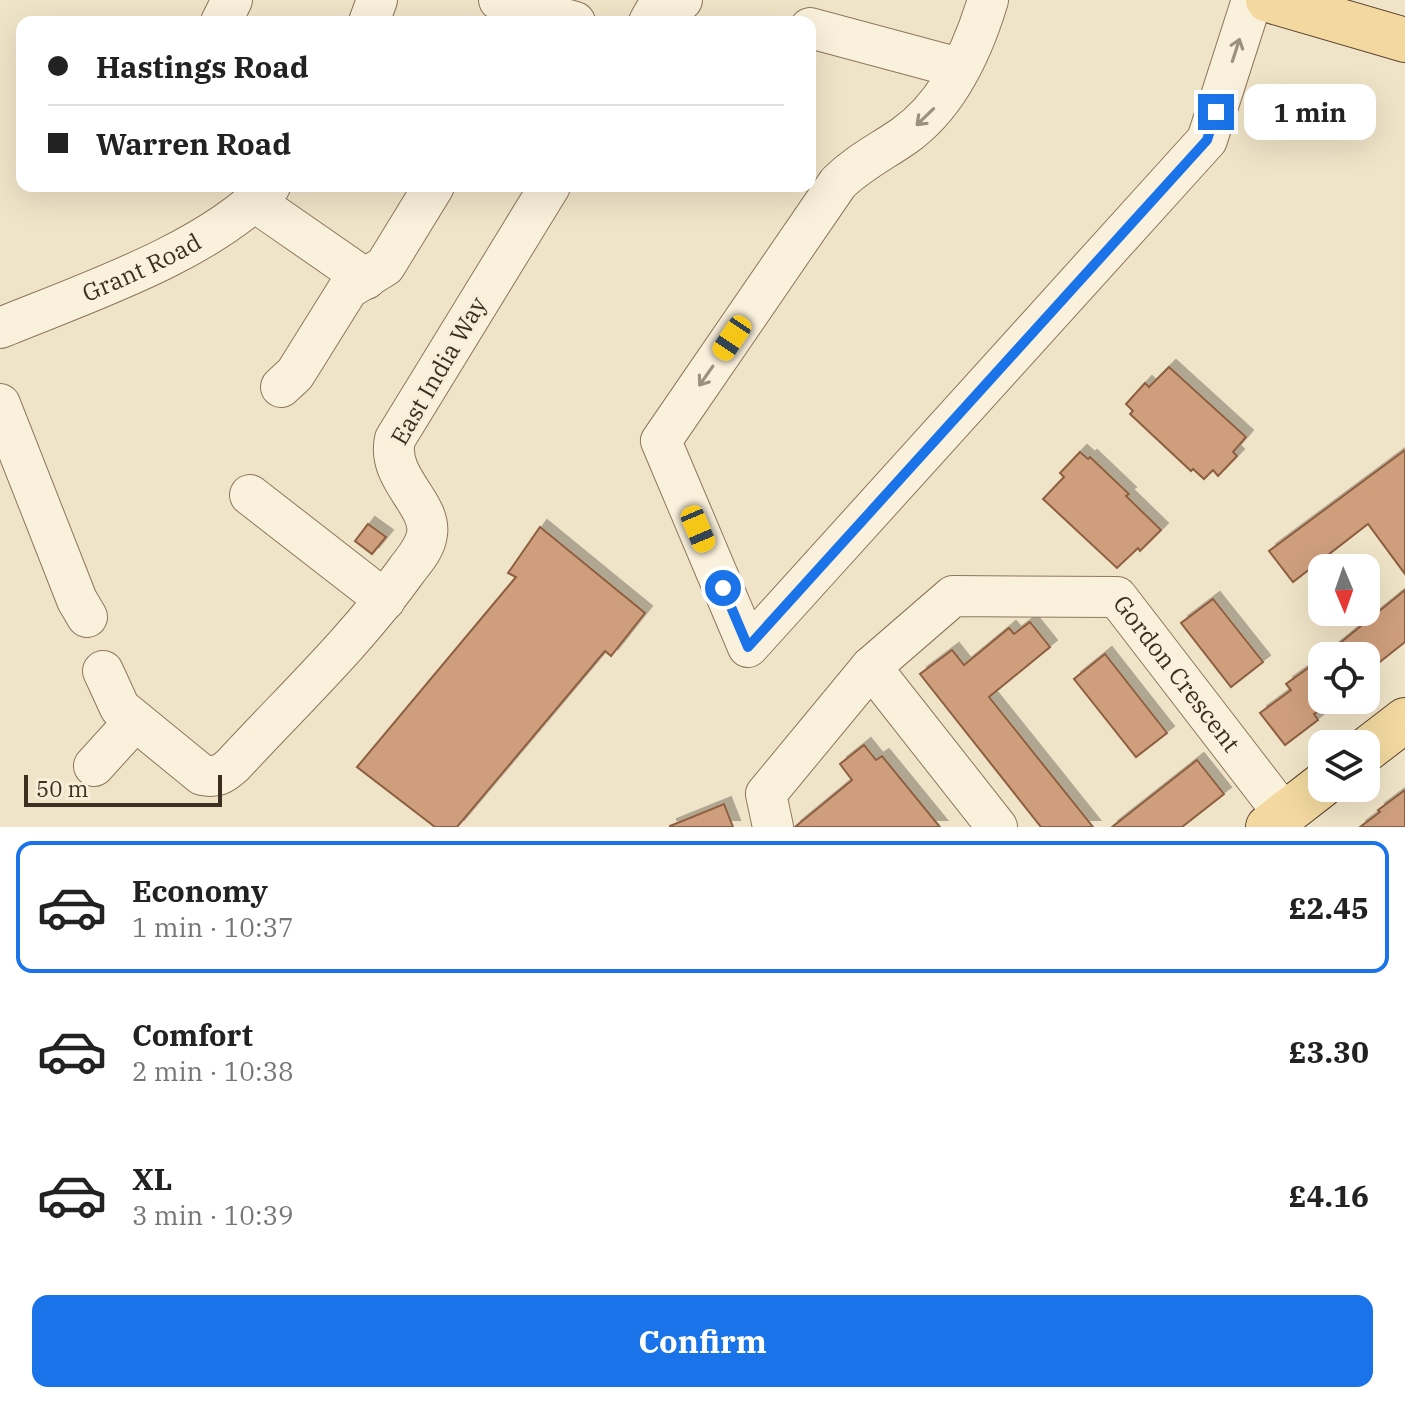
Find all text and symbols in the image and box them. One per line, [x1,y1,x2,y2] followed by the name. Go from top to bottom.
[1229,38,1244,64] one-way arrow
[96,47,309,86] text: Hastings Road
[1244,84,1376,140] callout: 1 min
[1198,94,1234,130] route end
[1274,95,1346,129] text: 1 min
[915,107,935,126] one-way arrow
[96,124,291,163] text: Warren Road
[77,225,207,309] street label: Grant Road
[383,290,494,450] street label: East India Way
[709,311,755,365] car
[698,364,714,386] one-way arrow
[678,502,718,556] car
[1308,554,1380,626] north arrow
[1308,554,1380,802] map controls
[705,570,741,606] route start
[1106,588,1248,758] street label: Gordon Crescent
[1308,642,1380,714] button: locate
[1308,730,1380,802] button: layers
[24,771,222,807] scale bar
[36,774,88,803] text: 50 m
[36,871,108,943] icon: car
[132,871,268,910] text: Economy
[1289,888,1369,927] text: £2.45
[132,910,294,944] text: 1 min · 10:37
[36,1015,108,1087] icon: car
[132,1015,253,1054] text: Comfort
[1289,1032,1369,1071] text: £3.30
[132,1054,294,1088] text: 2 min · 10:38
[36,1159,108,1231] icon: car
[132,1159,172,1198] text: XL
[1289,1176,1369,1215] text: £4.16
[132,1198,294,1232] text: 3 min · 10:39
[32,1295,1373,1387] button: Confirm

